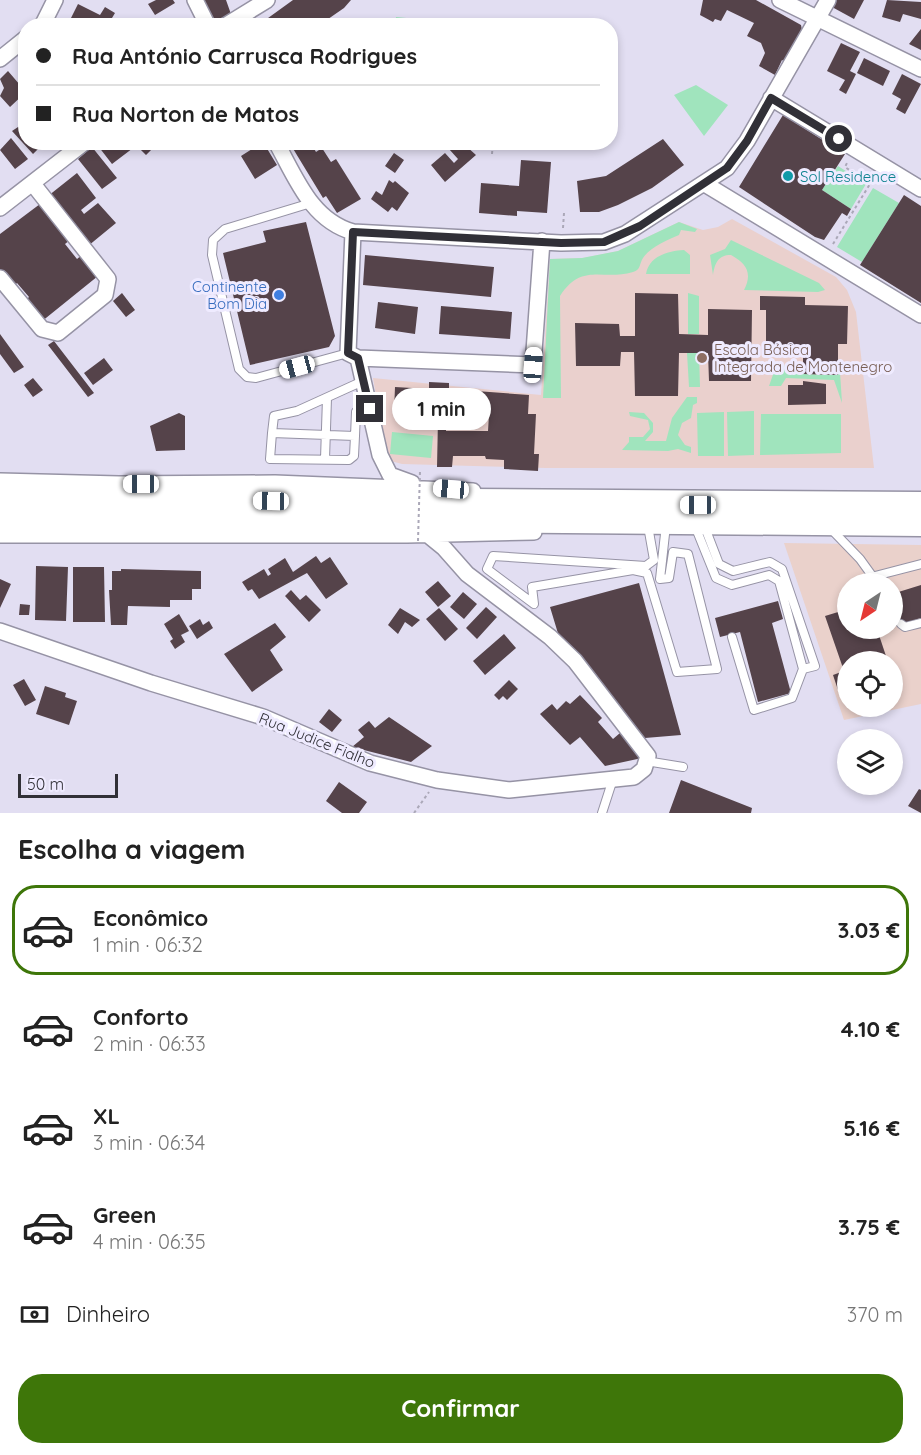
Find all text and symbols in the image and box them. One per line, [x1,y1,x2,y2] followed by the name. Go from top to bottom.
[72,42,417,70] text: Rua António Carrusca Rodrigues
[72,100,299,128] text: Rua Norton de Matos
[825,125,852,152] route start
[800,167,896,186] place label: Sol Residence
[781,169,795,183] marker: Sol Residence
[192,277,267,313] place label: Continente Bom Dia
[272,288,286,302] marker: Continente Bom Dia
[714,340,892,376] place label: Escola Básica Integrada de Montenegro
[523,346,543,384] car
[695,351,709,365] marker: Escola Básica Integrada de Montenegro
[277,354,317,380] car
[391,388,490,430] callout: 1 min
[356,395,383,422] route end
[417,396,466,421] text: 1 min
[123,475,159,493] car
[432,478,470,500] car
[253,492,289,510] car
[680,496,716,514] car
[837,573,903,639] north arrow
[837,573,903,795] map controls
[837,651,903,717] button: locate
[256,708,378,772] street label: Rua Judice Fialho
[837,729,903,795] button: layers
[18,771,118,798] scale bar
[27,774,64,794] text: 50 m
[18,832,246,866] text: Escolha a viagem
[21,903,75,957] icon: car
[93,904,208,932] text: Econômico
[837,916,900,944] text: 3.03 €
[93,932,203,957] text: 1 min · 06:32
[21,1002,75,1056] icon: car
[93,1003,188,1031] text: Conforto
[841,1015,900,1043] text: 4.10 €
[93,1031,206,1056] text: 2 min · 06:33
[21,1101,75,1155] icon: car
[93,1102,120,1130] text: XL
[843,1114,900,1142] text: 5.16 €
[93,1130,205,1155] text: 3 min · 06:34
[21,1200,75,1254] icon: car
[93,1201,156,1229] text: Green
[838,1213,900,1241] text: 3.75 €
[93,1229,206,1254] text: 4 min · 06:35
[18,1298,51,1331] icon: cash
[66,1300,150,1328] text: Dinheiro
[847,1302,903,1327] text: 370 m
[18,1374,903,1443] button: Confirmar

